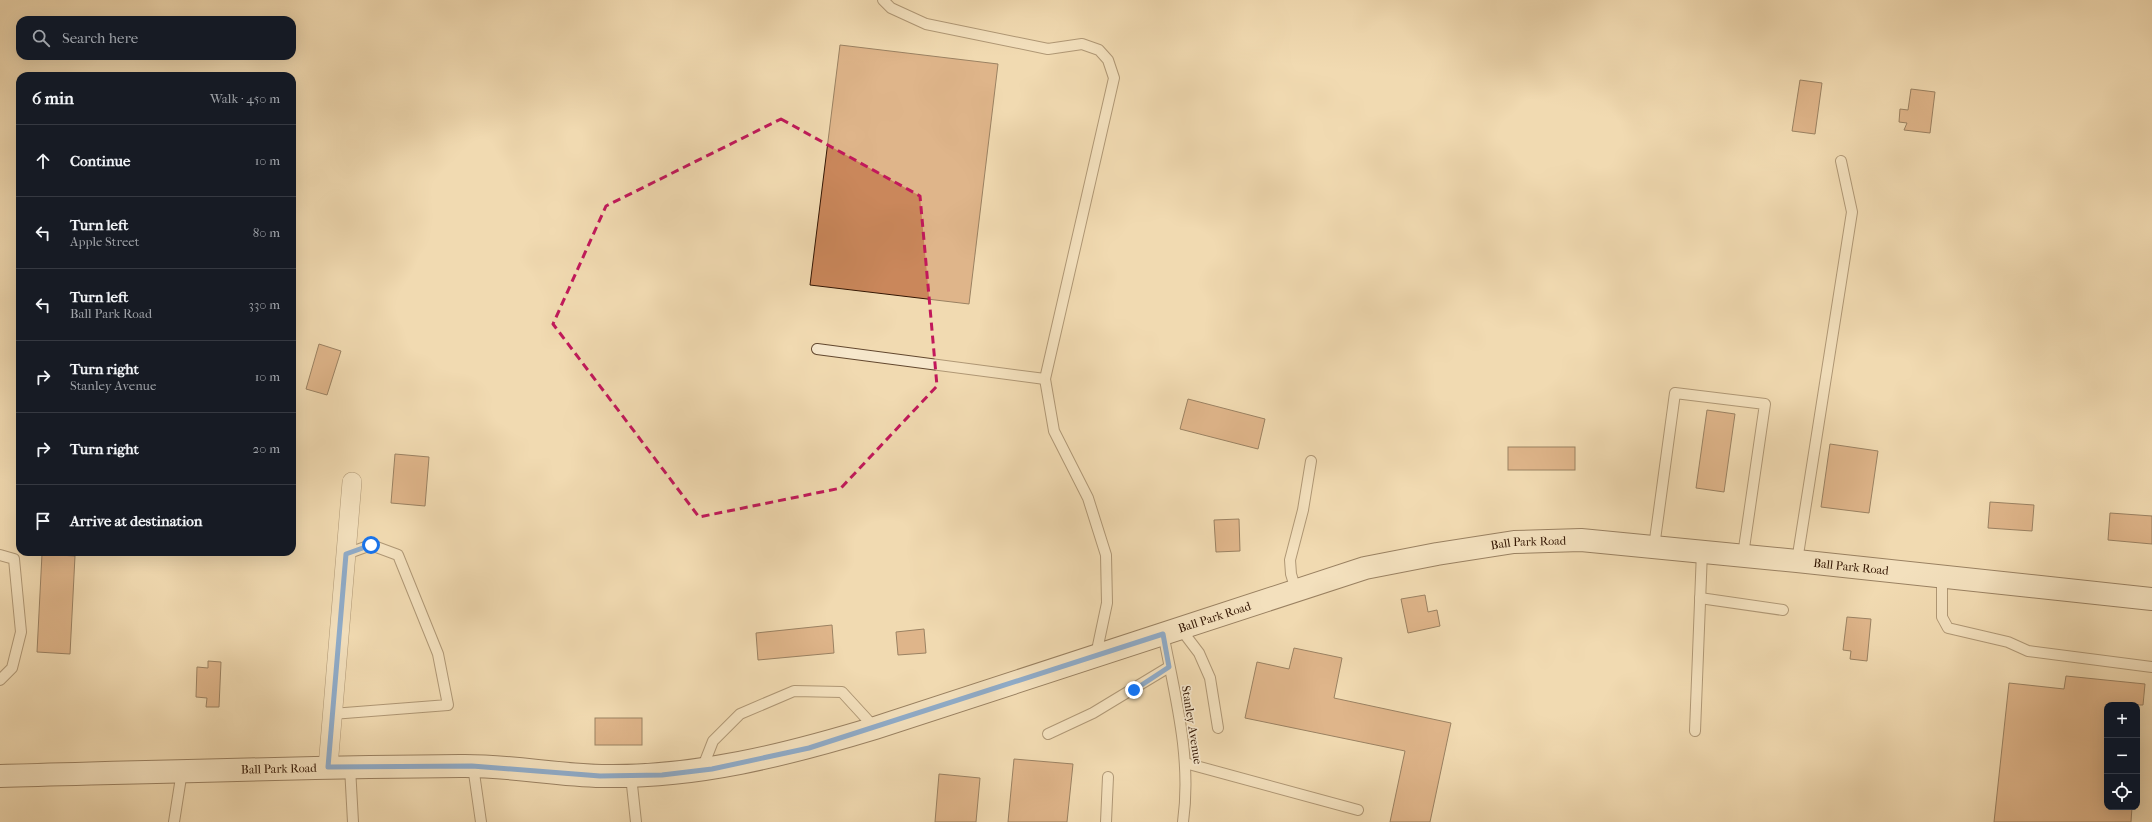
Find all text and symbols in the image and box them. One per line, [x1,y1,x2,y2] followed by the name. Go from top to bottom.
[16,16,296,60] search box
[30,27,52,49] icon: search
[62,29,138,47] text: Search here
[32,88,74,108] text: 6 min
[210,91,280,106] text: Walk · 450 m
[32,150,54,172] icon: ahead
[70,152,130,170] text: Continue
[255,153,280,168] text: 10 m
[70,216,128,234] text: Turn left
[32,222,54,244] icon: left
[253,225,280,240] text: 80 m
[70,234,139,249] text: Apple Street
[70,288,128,306] text: Turn left
[32,294,54,316] icon: left
[249,297,280,312] text: 330 m
[70,306,152,321] text: Ball Park Road
[70,360,139,378] text: Turn right
[32,366,54,388] icon: right
[255,369,280,384] text: 10 m
[70,378,156,393] text: Stanley Avenue
[32,438,54,460] icon: right
[70,440,139,458] text: Turn right
[253,441,280,456] text: 20 m
[32,510,54,532] icon: arrive
[70,512,202,530] text: Arrive at destination
[1490,533,1567,553] street label: Ball Park Road
[362,536,380,554] route start
[1813,556,1890,578] street label: Ball Park Road
[1176,599,1253,636] street label: Ball Park Road
[1125,681,1143,699] route end
[1179,685,1205,766] street label: Stanley Avenue
[2104,702,2140,810] map controls
[2104,702,2140,738] button: +
[2104,738,2140,774] button: −
[241,761,317,777] street label: Ball Park Road
[2104,774,2140,810] button: locate

